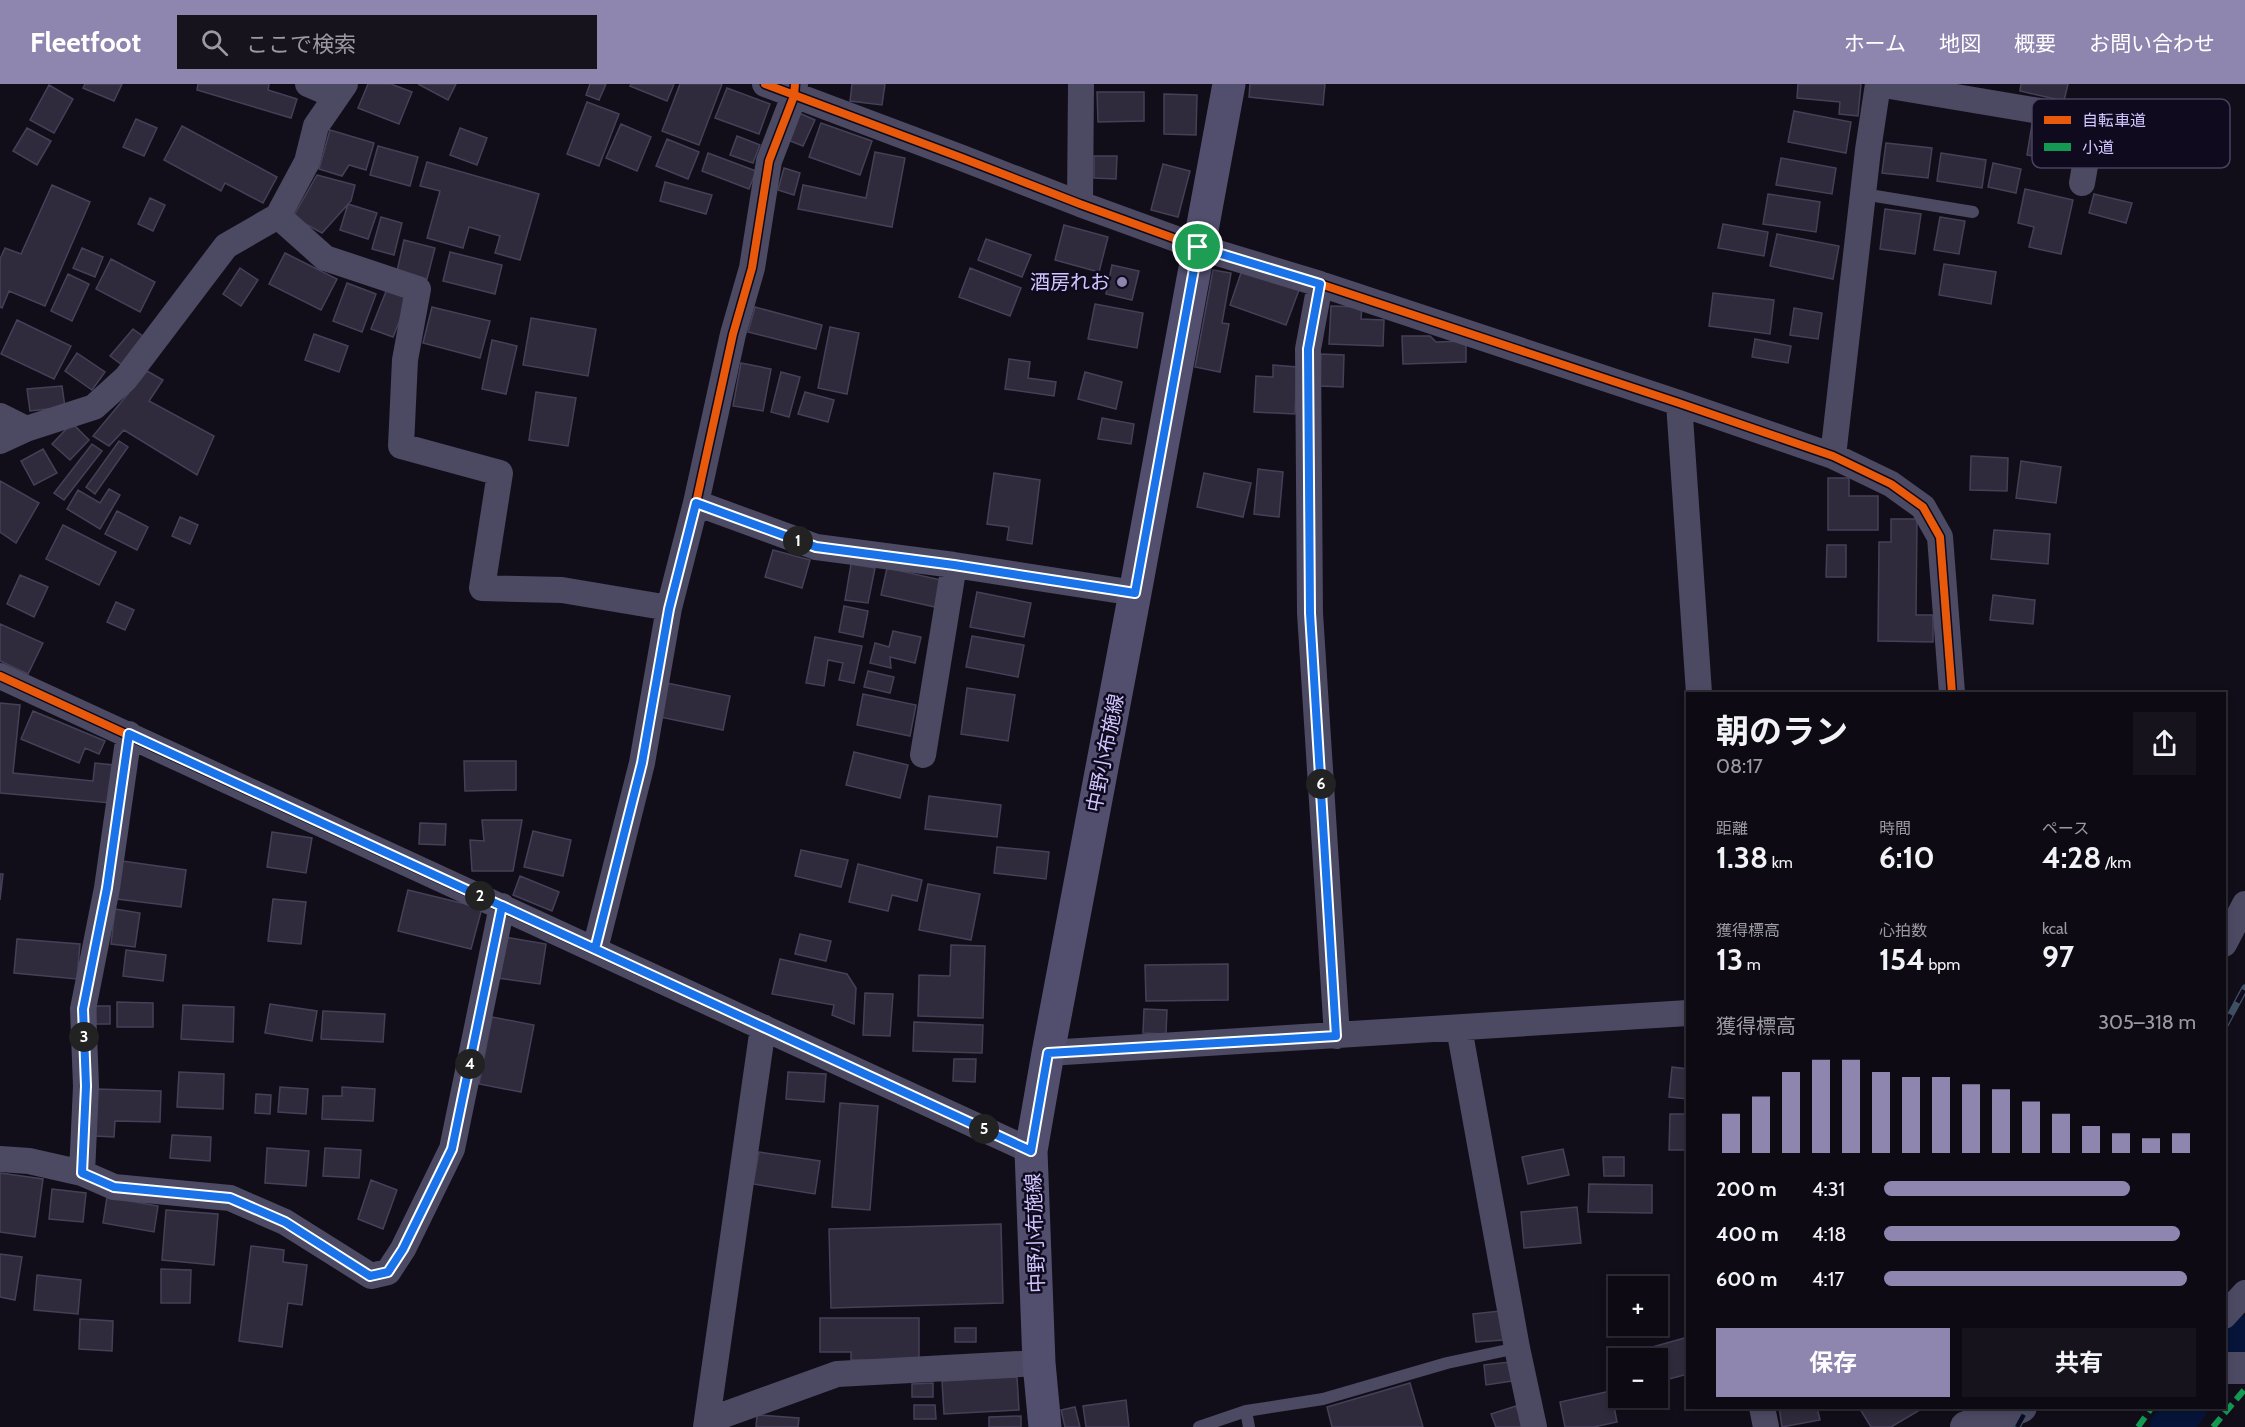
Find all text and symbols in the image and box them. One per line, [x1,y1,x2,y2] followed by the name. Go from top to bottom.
[177,15,597,69] search box
[30,25,141,59] text: Fleetfoot
[198,26,231,59] icon: search
[246,31,356,58] text: ここで検索
[1844,31,1906,56] text: ホーム
[1939,31,1981,56] text: 地図
[2014,31,2056,56] text: 概要
[2089,31,2215,56] text: お問い合わせ
[2032,99,2230,168] legend
[2082,111,2146,130] text: 自転車道
[2082,138,2114,157] text: 小道
[1172,221,1223,272] pin
[1181,230,1214,263] icon: arrive
[1030,270,1110,294] place label: 酒房れお
[1115,275,1129,289] marker: 酒房れお
[783,526,813,556] pin: 1
[795,531,801,550] text: 1
[1082,692,1128,814] street label: 中野小布施線
[1716,711,1848,751] text: 朝のラン
[2133,712,2196,775] button: share
[1716,754,1763,778] text: 08:17
[1306,769,1336,799] pin: 6
[1317,774,1326,793] text: 6
[1716,819,1748,838] text: 距離
[1879,819,1911,838] text: 時間
[2042,819,2089,838] text: ペース
[1716,839,1768,876] text: 1.38
[1879,839,1935,876] text: 6:10
[2042,839,2101,876] text: 4:28
[1768,853,1793,872] text: km
[2101,853,2131,872] text: /km
[465,881,495,911] pin: 2
[476,886,484,905] text: 2
[2042,919,2068,938] text: kcal
[1716,921,1780,940] text: 獲得標高
[1879,921,1927,940] text: 心拍数
[2042,938,2074,975] text: 97
[1716,941,1743,978] text: 13
[1879,941,1925,978] text: 154
[1743,955,1761,974] text: m
[1925,955,1960,974] text: bpm
[2098,1010,2196,1034] text: 305–318 m
[1716,1014,1796,1038] text: 獲得標高
[69,1022,99,1052] pin: 3
[80,1027,88,1046] text: 3
[455,1049,485,1079] pin: 4
[465,1054,475,1073] text: 4
[969,1114,999,1144] pin: 5
[980,1119,988,1138] text: 5
[1021,1173,1049,1293] street label: 中野小布施線
[1716,1177,1777,1201] text: 200 m
[1812,1177,1845,1201] text: 4:31
[1716,1222,1779,1246] text: 400 m
[1812,1222,1846,1246] text: 4:18
[1716,1267,1777,1291] text: 600 m
[1812,1267,1844,1291] text: 4:17
[1608,1276,1668,1408] map controls
[1608,1276,1668,1336] button: +
[1716,1328,1950,1397] button: 保存
[1962,1328,2196,1397] button: 共有
[1608,1348,1668,1408] button: −

